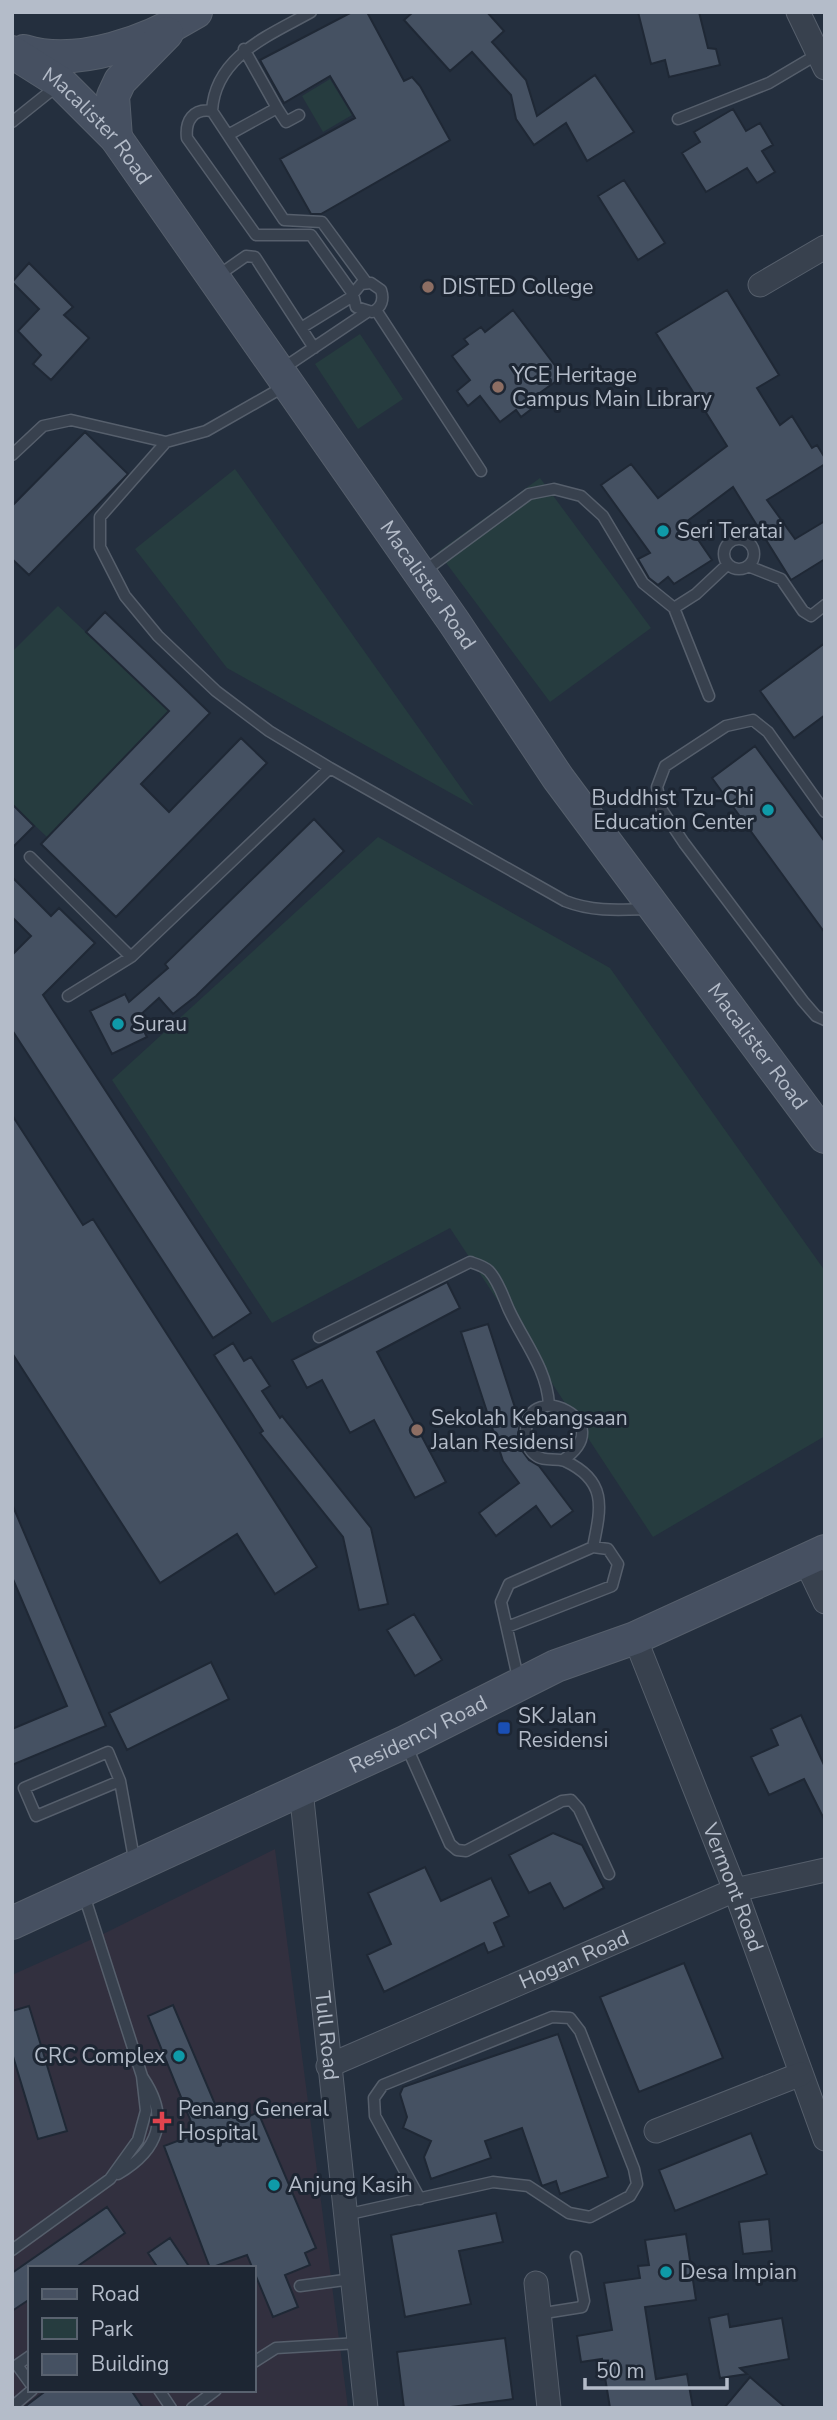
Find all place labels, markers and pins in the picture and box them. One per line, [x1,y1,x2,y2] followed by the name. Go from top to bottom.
[442,273,593,301] place label: DISTED College
[420,279,436,295] marker: DISTED College
[511,361,712,413] place label: YCE Heritage Campus Main Library
[490,379,506,395] marker: YCE Heritage Campus Main Library
[677,517,783,545] place label: Seri Teratai
[655,523,671,539] marker: Seri Teratai
[592,784,754,836] place label: Buddhist Tzu-Chi Education Center
[760,802,776,818] marker: Buddhist Tzu-Chi Education Center
[132,1010,187,1038] place label: Surau
[110,1016,126,1032] marker: Surau
[430,1404,628,1456] place label: Sekolah Kebangsaan Jalan Residensi
[409,1422,425,1438] marker: Sekolah Kebangsaan Jalan Residensi
[518,1702,608,1754] place label: SK Jalan Residensi
[496,1720,512,1736] marker: SK Jalan Residensi
[34,2042,165,2070] place label: CRC Complex
[171,2048,187,2064] marker: CRC Complex
[178,2095,330,2147] place label: Penang General Hospital
[152,2111,172,2131] marker: Penang General Hospital
[288,2171,413,2199] place label: Anjung Kasih
[266,2177,282,2193] marker: Anjung Kasih
[680,2258,797,2286] place label: Desa Impian
[658,2264,674,2280] marker: Desa Impian

